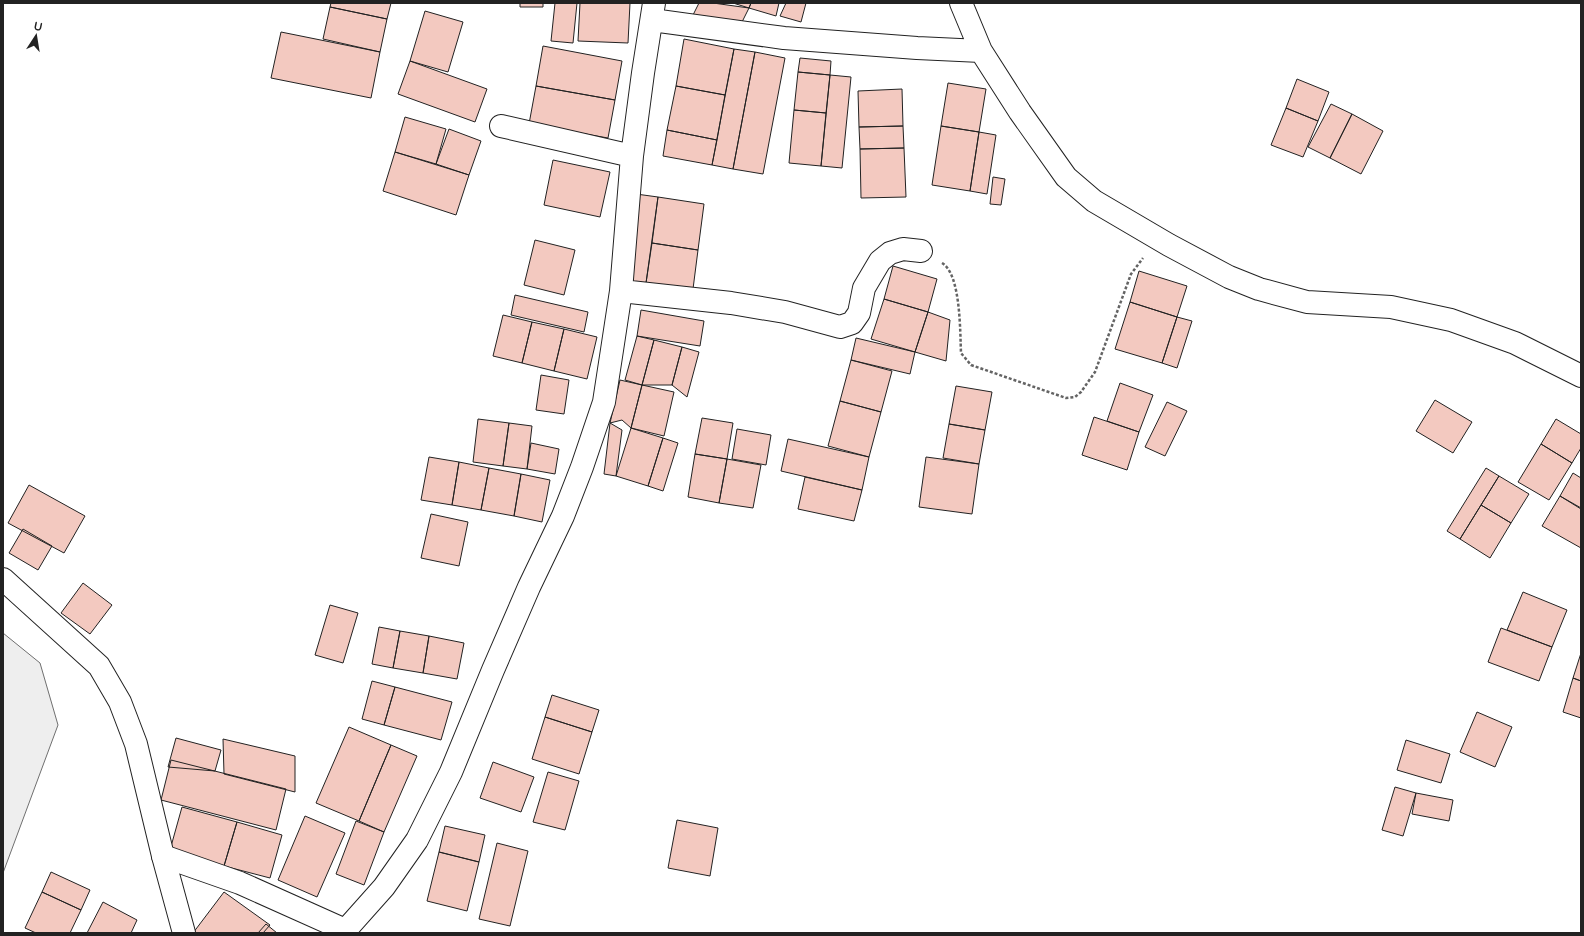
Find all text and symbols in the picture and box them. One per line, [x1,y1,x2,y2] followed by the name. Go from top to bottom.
[16,16,56,56] north arrow
[33,19,43,34] text: U

